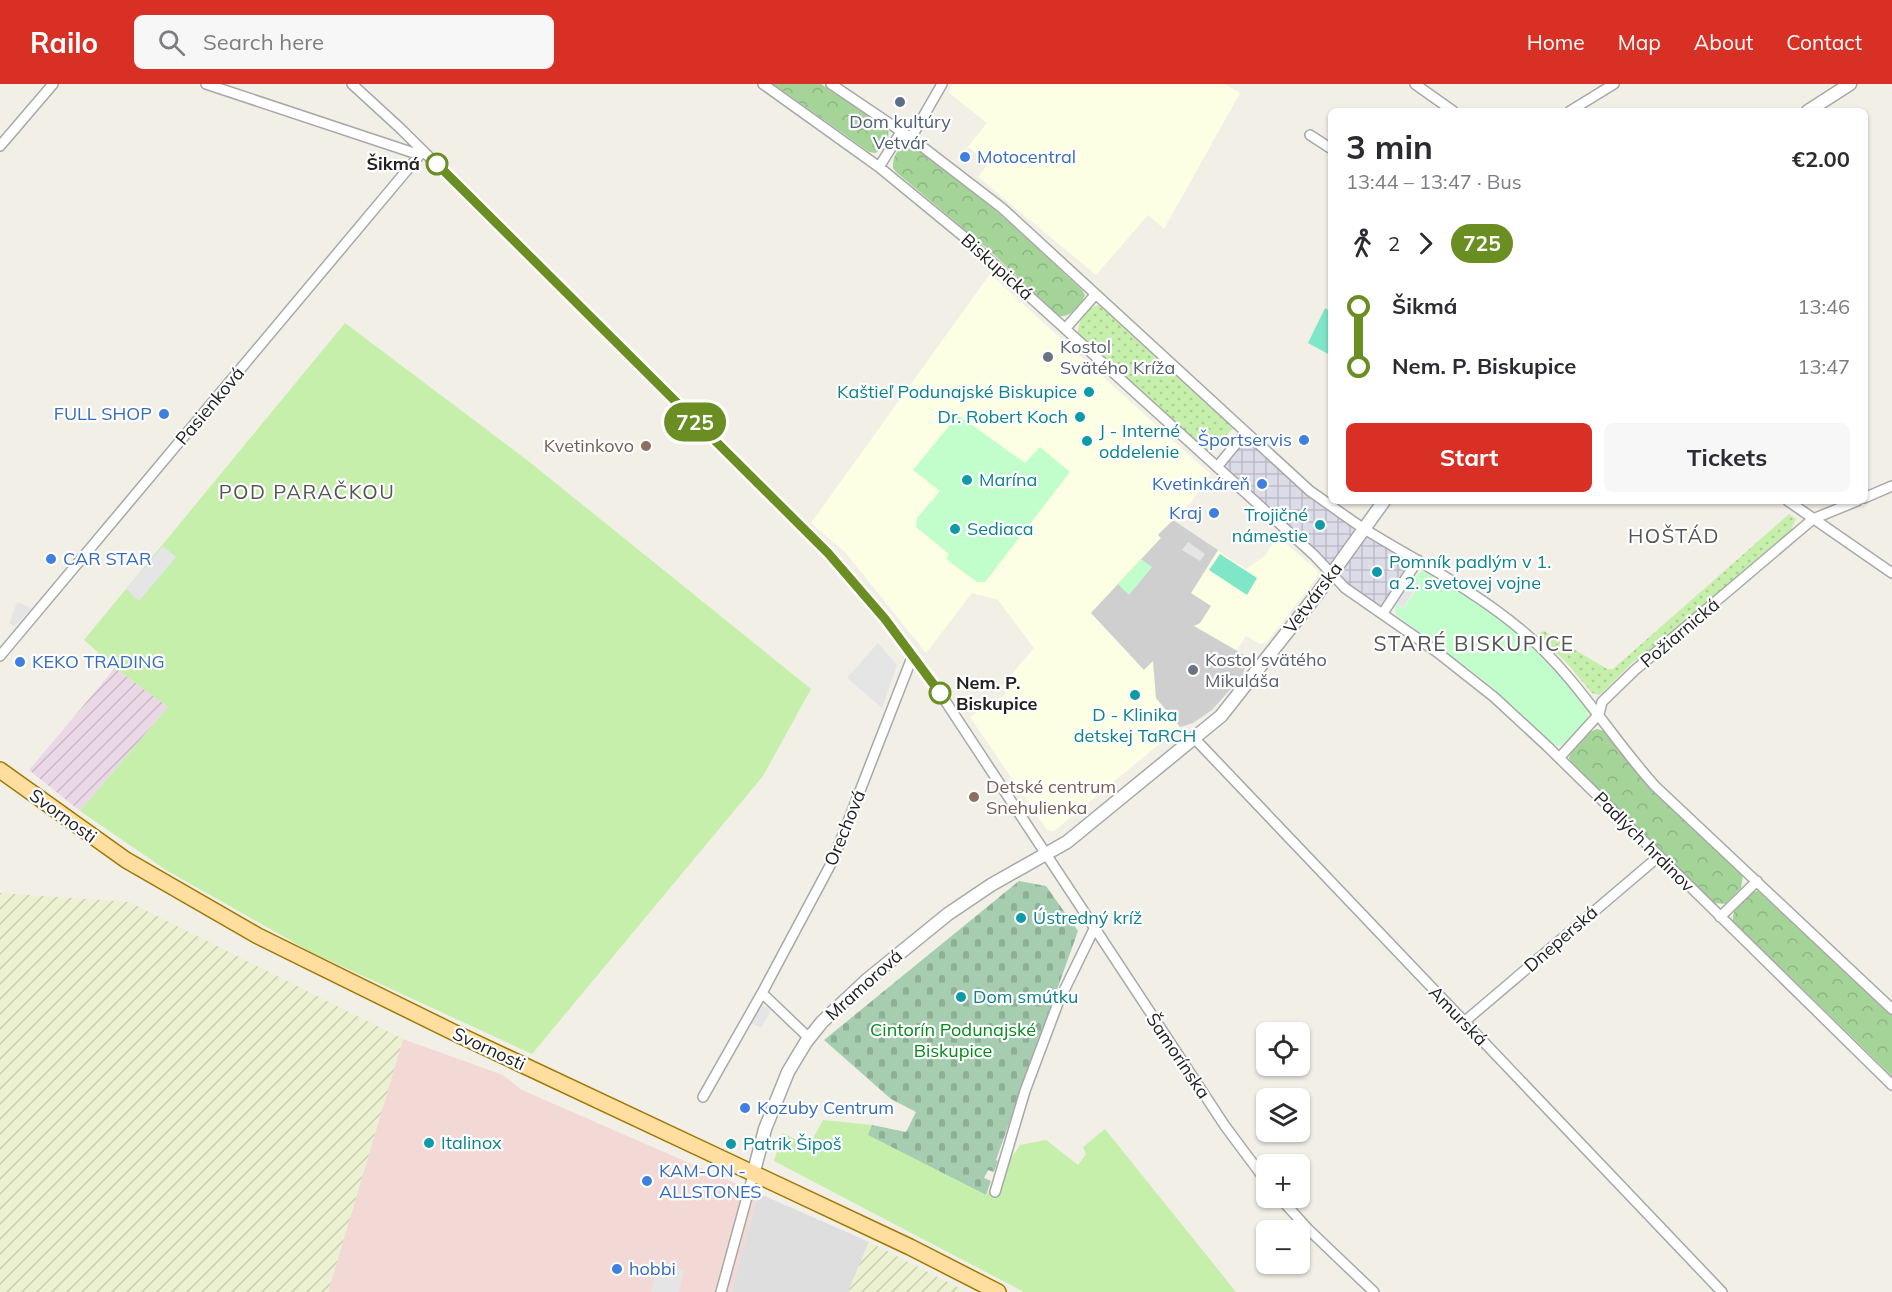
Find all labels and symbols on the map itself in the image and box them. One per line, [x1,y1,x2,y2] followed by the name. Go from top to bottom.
[893,95,907,109] marker: Dom kultúry Vetvár
[849,110,951,154] place label: Dom kultúry Vetvár
[977,145,1076,168] place label: Motocentral
[958,150,972,164] marker: Motocentral
[366,152,420,175] place label: Šikmá
[426,153,448,175] marker: Šikmá
[957,228,1038,305] street label: Biskupická
[1060,335,1175,379] place label: Kostol Svätého Kríža
[1041,350,1055,364] marker: Kostol Svätého Kríža
[170,362,249,450] street label: Pasienková
[837,380,1077,403] place label: Kaštieľ Podunajské Biskupice
[1082,385,1096,399] marker: Kaštieľ Podunajské Biskupice
[54,402,152,425] place label: FULL SHOP
[660,402,730,442] line badge: 725
[938,405,1068,428] place label: Dr. Robert Koch
[157,407,171,421] marker: FULL SHOP
[1073,410,1087,424] marker: Dr. Robert Koch
[1099,419,1180,463] place label: J - Interné oddelenie
[1198,428,1292,451] place label: Športservis
[1297,433,1311,447] marker: Športservis
[544,434,634,457] place label: Kvetinkovo
[1080,434,1094,448] marker: J - Interné oddelenie
[639,439,653,453] marker: Kvetinkovo
[979,468,1037,491] place label: Marína
[1152,472,1250,495] place label: Kvetinkáreň
[960,473,974,487] marker: Marína
[1255,477,1269,491] marker: Kvetinkáreň
[219,479,395,504] district label: POD PARAČKOU
[1169,501,1202,524] place label: Kraj
[1232,503,1308,547] place label: Trojičné námestie
[1207,506,1221,520] marker: Kraj
[967,517,1034,540] place label: Sediaca
[1313,518,1327,532] marker: Trojičné námestie
[948,522,962,536] marker: Sediaca
[1628,523,1720,548] district label: HOŠTÁD
[63,547,152,570] place label: CAR STAR
[1389,550,1551,594] place label: Pomník padlým v 1. a 2. svetovej vojne
[44,552,58,566] marker: CAR STAR
[1278,557,1347,638] street label: Vetvárska
[1370,565,1384,579] marker: Pomník padlým v 1. a 2. svetovej vojne
[1635,593,1724,672] street label: Požiarnická
[1373,630,1575,656] district label: STARÉ BISKUPICE
[1205,648,1327,692] place label: Kostol svätého Mikuláša
[32,650,165,673] place label: KEKO TRADING
[13,655,27,669] marker: KEKO TRADING
[1186,663,1200,677] marker: Kostol svätého Mikuláša
[956,671,1038,715] place label: Nem. P. Biskupice
[929,682,951,704] marker: Nem. P. Biskupice
[1128,688,1142,702] marker: D - Klinika detskej TaRCH
[1074,703,1196,747] place label: D - Klinika detskej TaRCH
[986,775,1116,819] place label: Detské centrum Snehulienka
[25,783,101,848] street label: Svornosti
[819,786,870,869] street label: Orechová
[1589,786,1700,897] street label: Padlých hrdinov
[967,790,981,804] marker: Detské centrum Snehulienka
[1519,900,1602,977] street label: Dneperská
[1033,906,1142,929] place label: Ústredný kríž
[1014,911,1028,925] marker: Ústredný kríž
[820,944,907,1025] street label: Mramorová
[1424,981,1493,1051] street label: Amurská
[973,985,1078,1008] place label: Dom smútku
[954,990,968,1004] marker: Dom smútku
[1141,1009,1215,1103] street label: Šamorínska
[870,1018,1036,1062] park label: Cintorín Podunajské Biskupice
[449,1022,529,1075] street label: Svornosti
[757,1096,894,1119] place label: Kozuby Centrum
[738,1101,752,1115] marker: Kozuby Centrum
[441,1131,502,1154] place label: Italinox
[743,1132,842,1155] place label: Patrik Šipoš
[422,1136,436,1150] marker: Italinox
[724,1137,738,1151] marker: Patrik Šipoš
[659,1159,762,1203] place label: KAM-ON - ALLSTONES
[640,1174,654,1188] marker: KAM-ON - ALLSTONES
[629,1257,676,1280] place label: hobbi
[610,1262,624,1276] marker: hobbi

